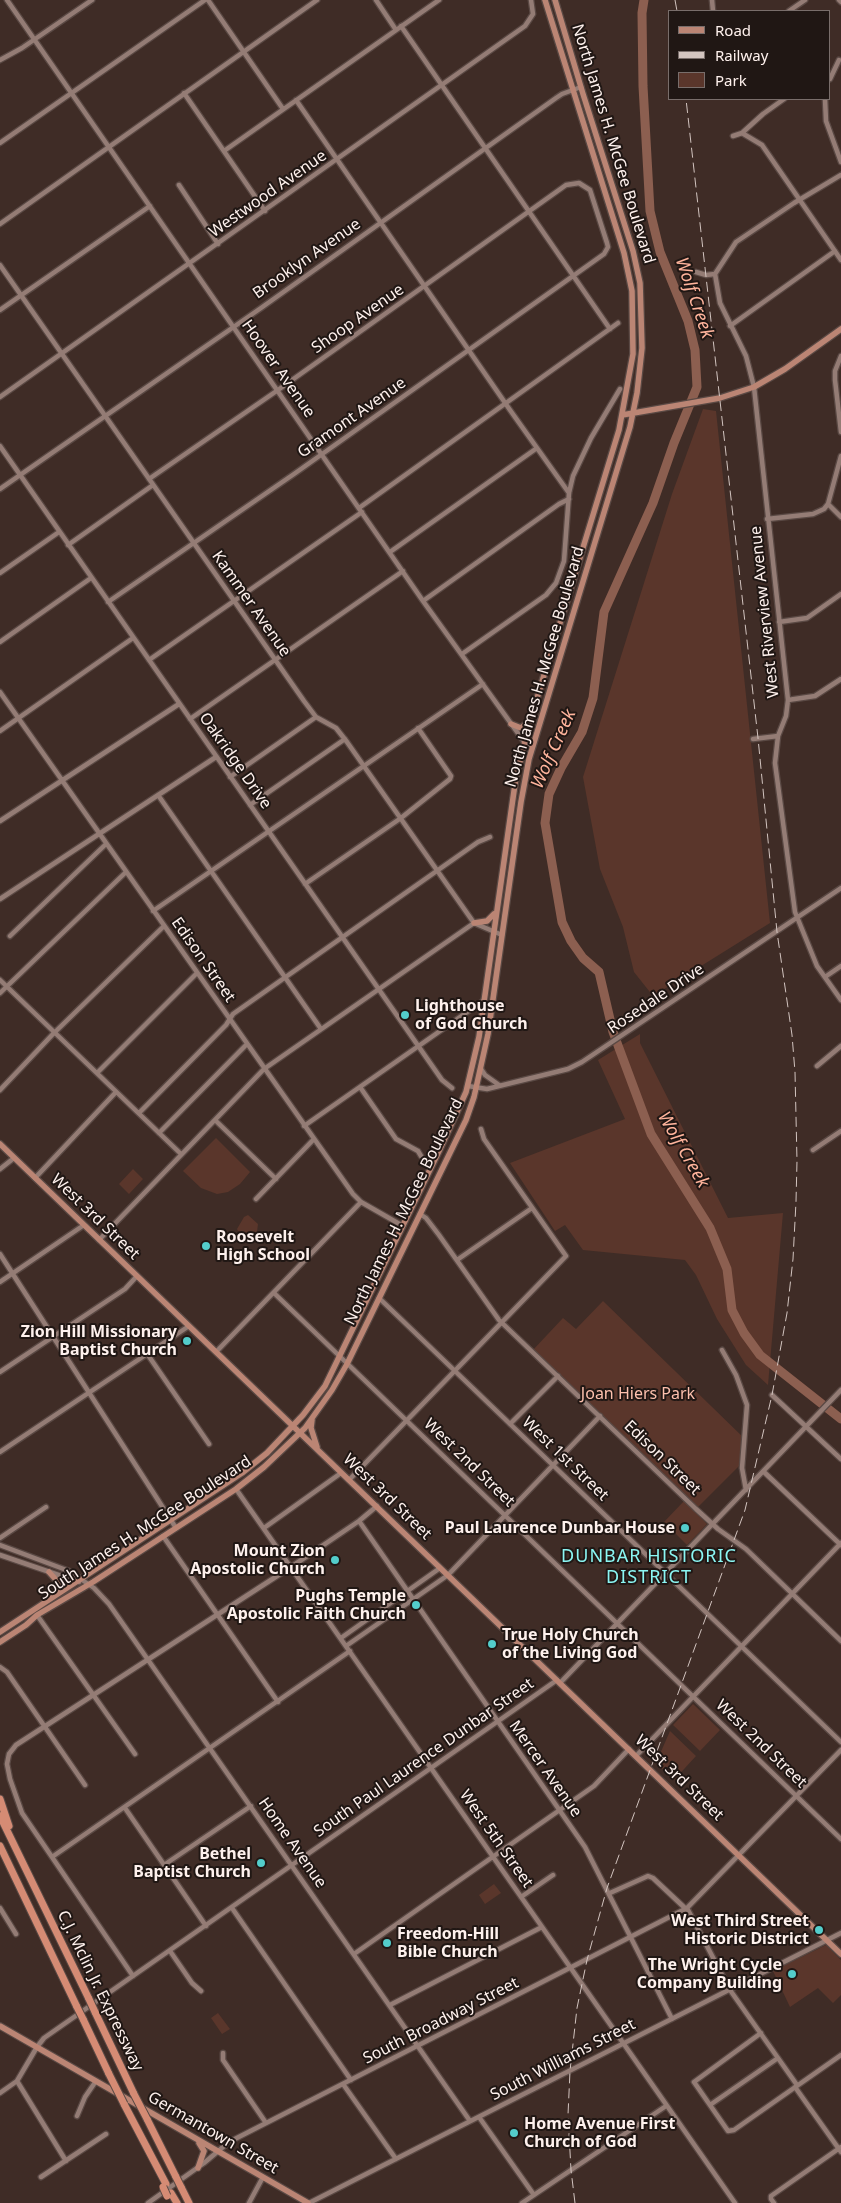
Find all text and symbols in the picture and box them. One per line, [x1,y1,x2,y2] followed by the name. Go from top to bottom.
[668,10,831,100] legend
[715,20,751,40] text: Road
[567,22,659,266] street label: North James H. McGee Boulevard
[715,45,768,65] text: Railway
[715,70,747,90] text: Park
[206,146,330,242] street label: Westwood Avenue
[249,215,365,303] street label: Brooklyn Avenue
[670,255,718,341] water label: Wolf Creek
[308,280,408,358] street label: Shoop Avenue
[237,316,319,422] street label: Hoover Avenue
[294,374,410,462] street label: Gramont Avenue
[746,525,784,699] street label: West Riverview Avenue
[501,544,589,790] street label: North James H. McGee Boulevard
[207,547,295,661] street label: Kammer Avenue
[527,706,581,792] water label: Wolf Creek
[195,709,275,813] street label: Oakridge Drive
[167,914,239,1006] street label: Edison Street
[604,960,708,1038] street label: Rosedale Drive
[415,996,528,1034] place label: Lighthouse of God Church
[399,1009,411,1021] marker: Lighthouse of God Church
[341,1096,467,1328] street label: North James H. McGee Boulevard
[653,1108,713,1192] water label: Wolf Creek
[47,1170,143,1264] street label: West 3rd Street
[216,1227,310,1265] place label: Roosevelt High School
[200,1240,212,1252] marker: Roosevelt High School
[21,1322,177,1360] place label: Zion Hill Missionary Baptist Church
[181,1335,193,1347] marker: Zion Hill Missionary Baptist Church
[581,1384,695,1404] park label: Joan Hiers Park
[518,1413,612,1505] street label: West 1st Street
[420,1415,518,1511] street label: West 2nd Street
[620,1417,704,1499] street label: Edison Street
[339,1450,435,1544] street label: West 3rd Street
[35,1452,255,1604] street label: South James H. McGee Boulevard
[445,1518,675,1538] place label: Paul Laurence Dunbar House
[679,1522,691,1534] marker: Paul Laurence Dunbar House
[190,1541,325,1579] place label: Mount Zion Apostolic Church
[559,1546,739,1588] district label: DUNBAR HISTORIC DISTRICT
[329,1554,341,1566] marker: Mount Zion Apostolic Church
[227,1586,406,1624] place label: Pughs Temple Apostolic Faith Church
[410,1599,422,1611] marker: Pughs Temple Apostolic Faith Church
[502,1625,639,1663] place label: True Holy Church of the Living God
[486,1638,498,1650] marker: True Holy Church of the Living God
[310,1674,538,1842] street label: South Paul Laurence Dunbar Street
[712,1696,810,1792] street label: West 2nd Street
[505,1717,585,1821] street label: Mercer Avenue
[631,1731,727,1825] street label: West 3rd Street
[455,1786,537,1892] street label: West 5th Street
[254,1794,330,1892] street label: Home Avenue
[133,1844,251,1882] place label: Bethel Baptist Church
[255,1857,267,1869] marker: Bethel Baptist Church
[53,1908,147,2074] street label: C.J. Mclin Jr. Expressway
[671,1911,809,1949] place label: West Third Street Historic District
[397,1924,499,1962] place label: Freedom-Hill Bible Church
[813,1924,825,1936] marker: West Third Street Historic District
[381,1937,393,1949] marker: Freedom-Hill Bible Church
[637,1955,782,1993] place label: The Wright Cycle Company Building
[786,1968,798,1980] marker: The Wright Cycle Company Building
[360,1973,522,2069] street label: South Broadway Street
[487,2015,639,2105] street label: South Williams Street
[144,2088,282,2178] street label: Germantown Street
[524,2114,676,2152] place label: Home Avenue First Church of God
[508,2127,520,2139] marker: Home Avenue First Church of God

